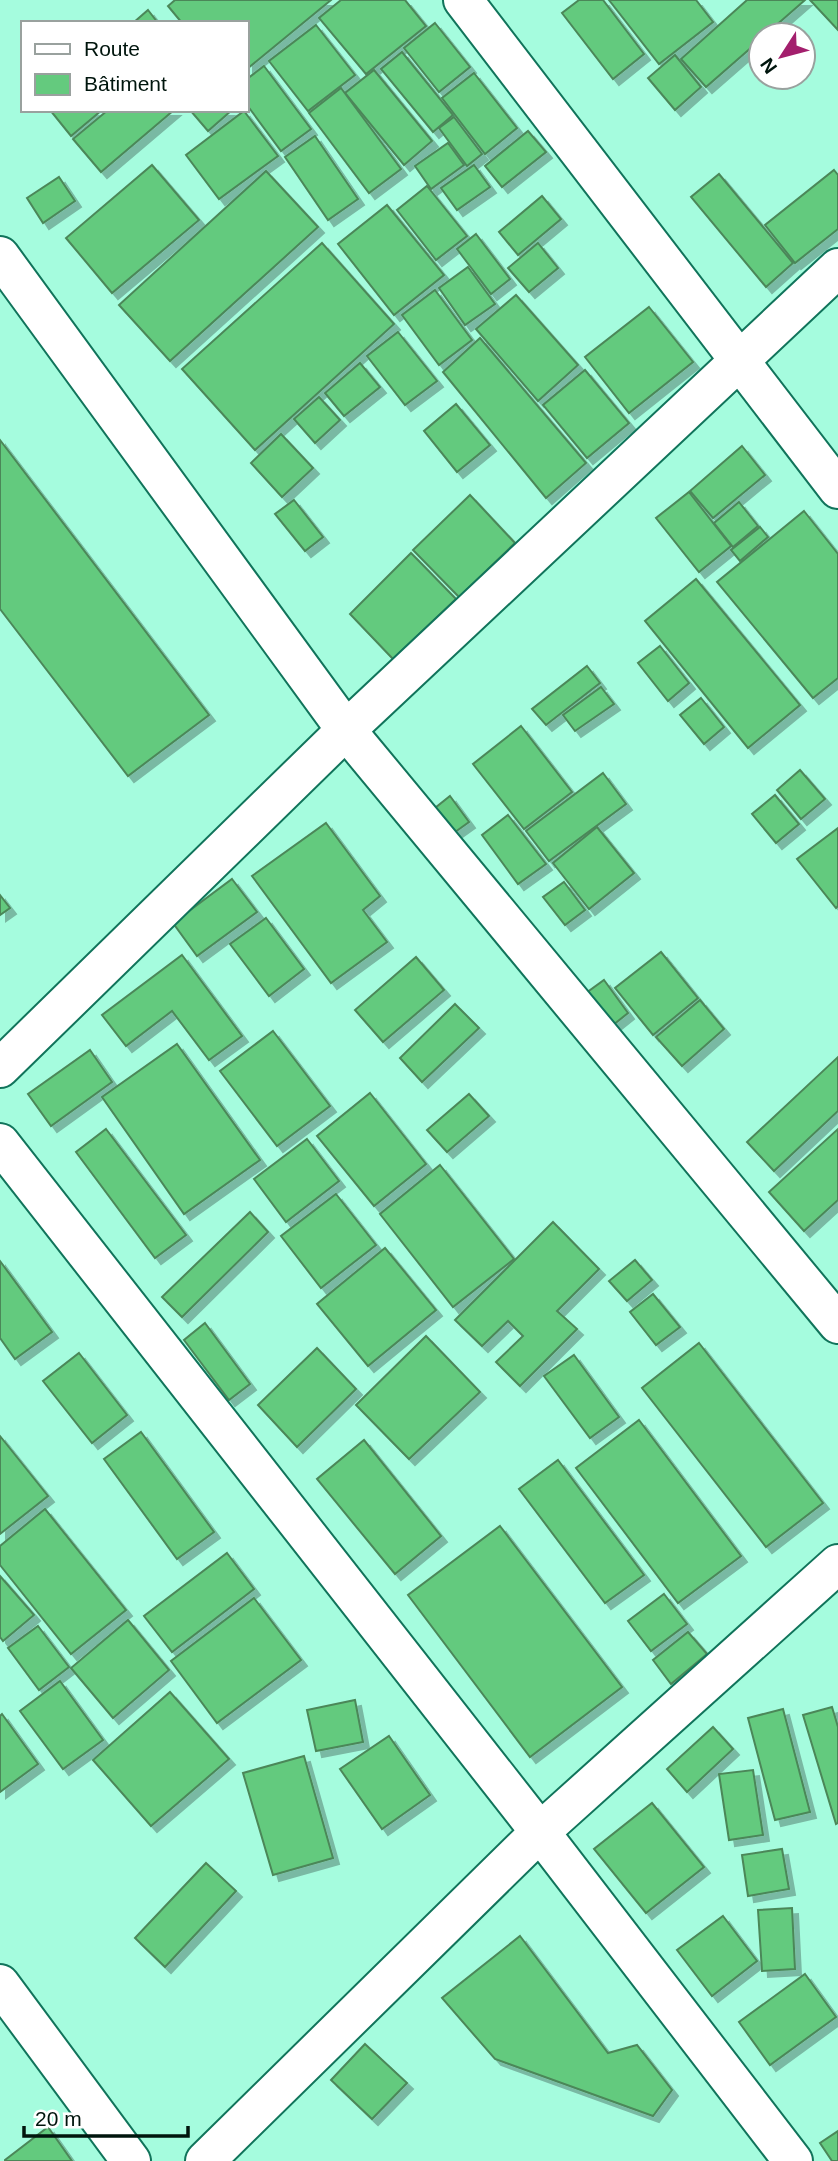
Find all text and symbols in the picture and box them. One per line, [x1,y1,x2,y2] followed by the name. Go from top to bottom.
[21,21,248,112] legend
[747,21,817,91] north arrow
[84,37,140,60] text: Route
[756,54,781,77] text: N
[84,72,167,95] text: Bâtiment
[24,2094,189,2138] scale bar
[35,2107,82,2130] text: 20 m

